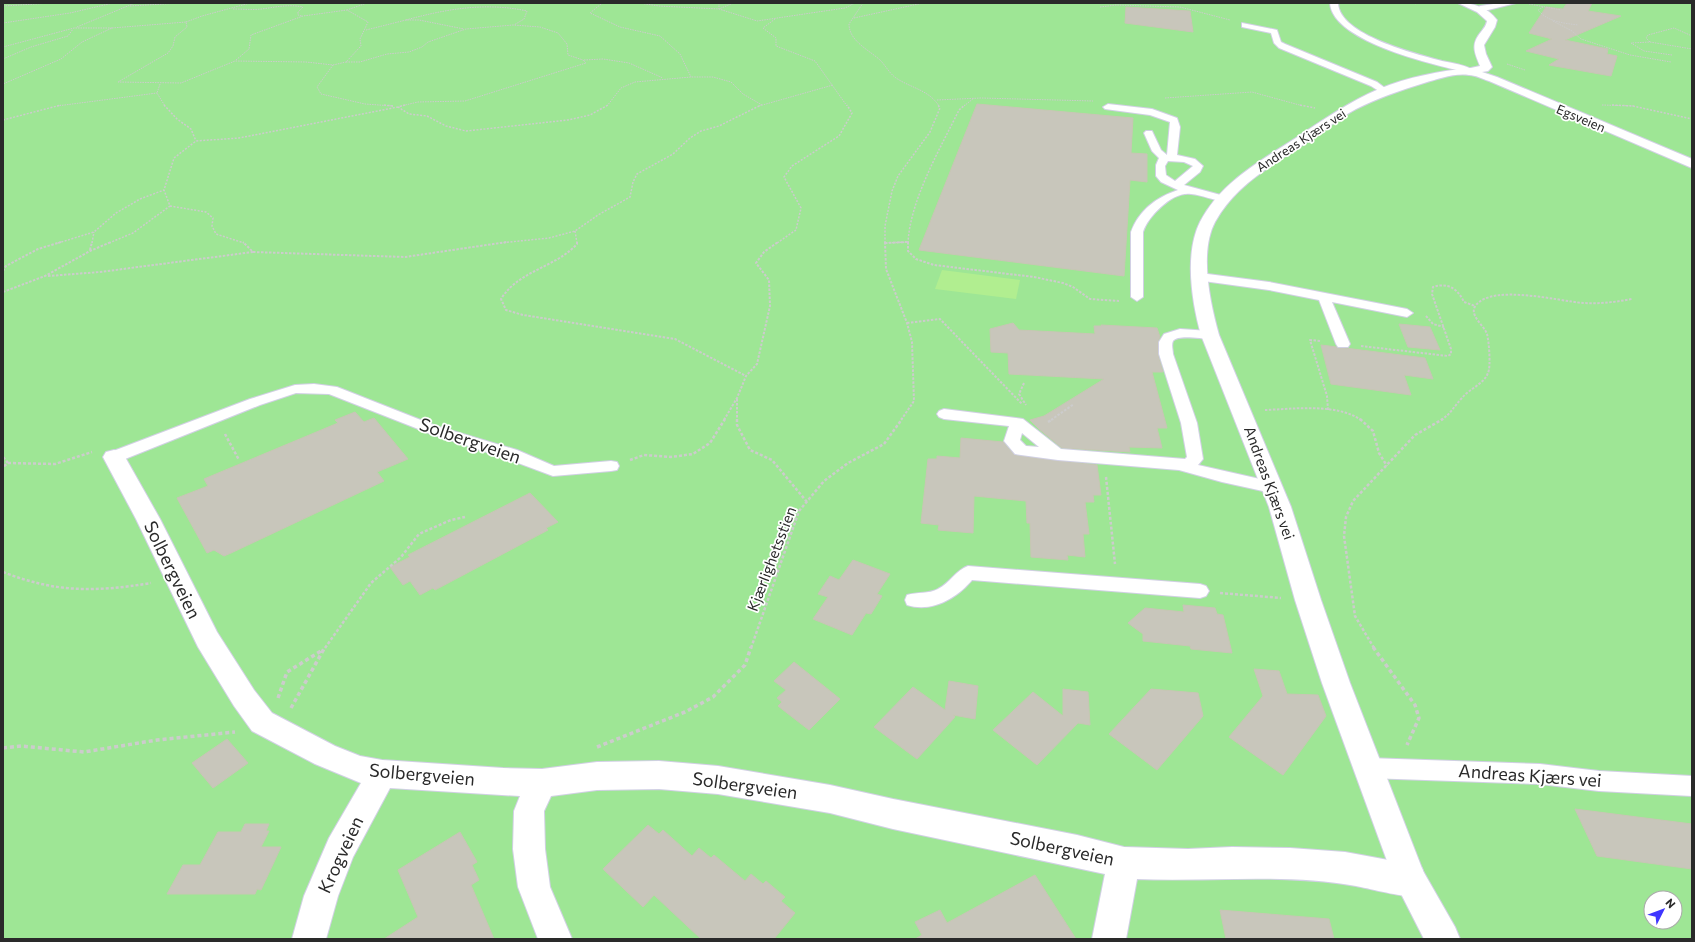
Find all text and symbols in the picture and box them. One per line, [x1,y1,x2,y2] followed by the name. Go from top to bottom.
[1554,101,1608,135] street label: Egsveien
[1253,105,1349,175] street label: Andreas Kjærs vei
[417,412,524,468] street label: Solbergveien
[1241,423,1299,542] street label: Andreas Kjærs vei
[743,504,799,613] street label: Kjærlighetsstien
[140,517,206,622] street label: Solbergveien
[368,758,476,790] street label: Solbergveien
[1458,759,1602,791] street label: Andreas Kjærs vei
[691,767,799,803] street label: Solbergveien
[313,813,367,897] street label: Krogveien
[1008,826,1116,870] street label: Solbergveien
[1643,890,1683,930] north arrow
[1663,896,1678,910] text: N

